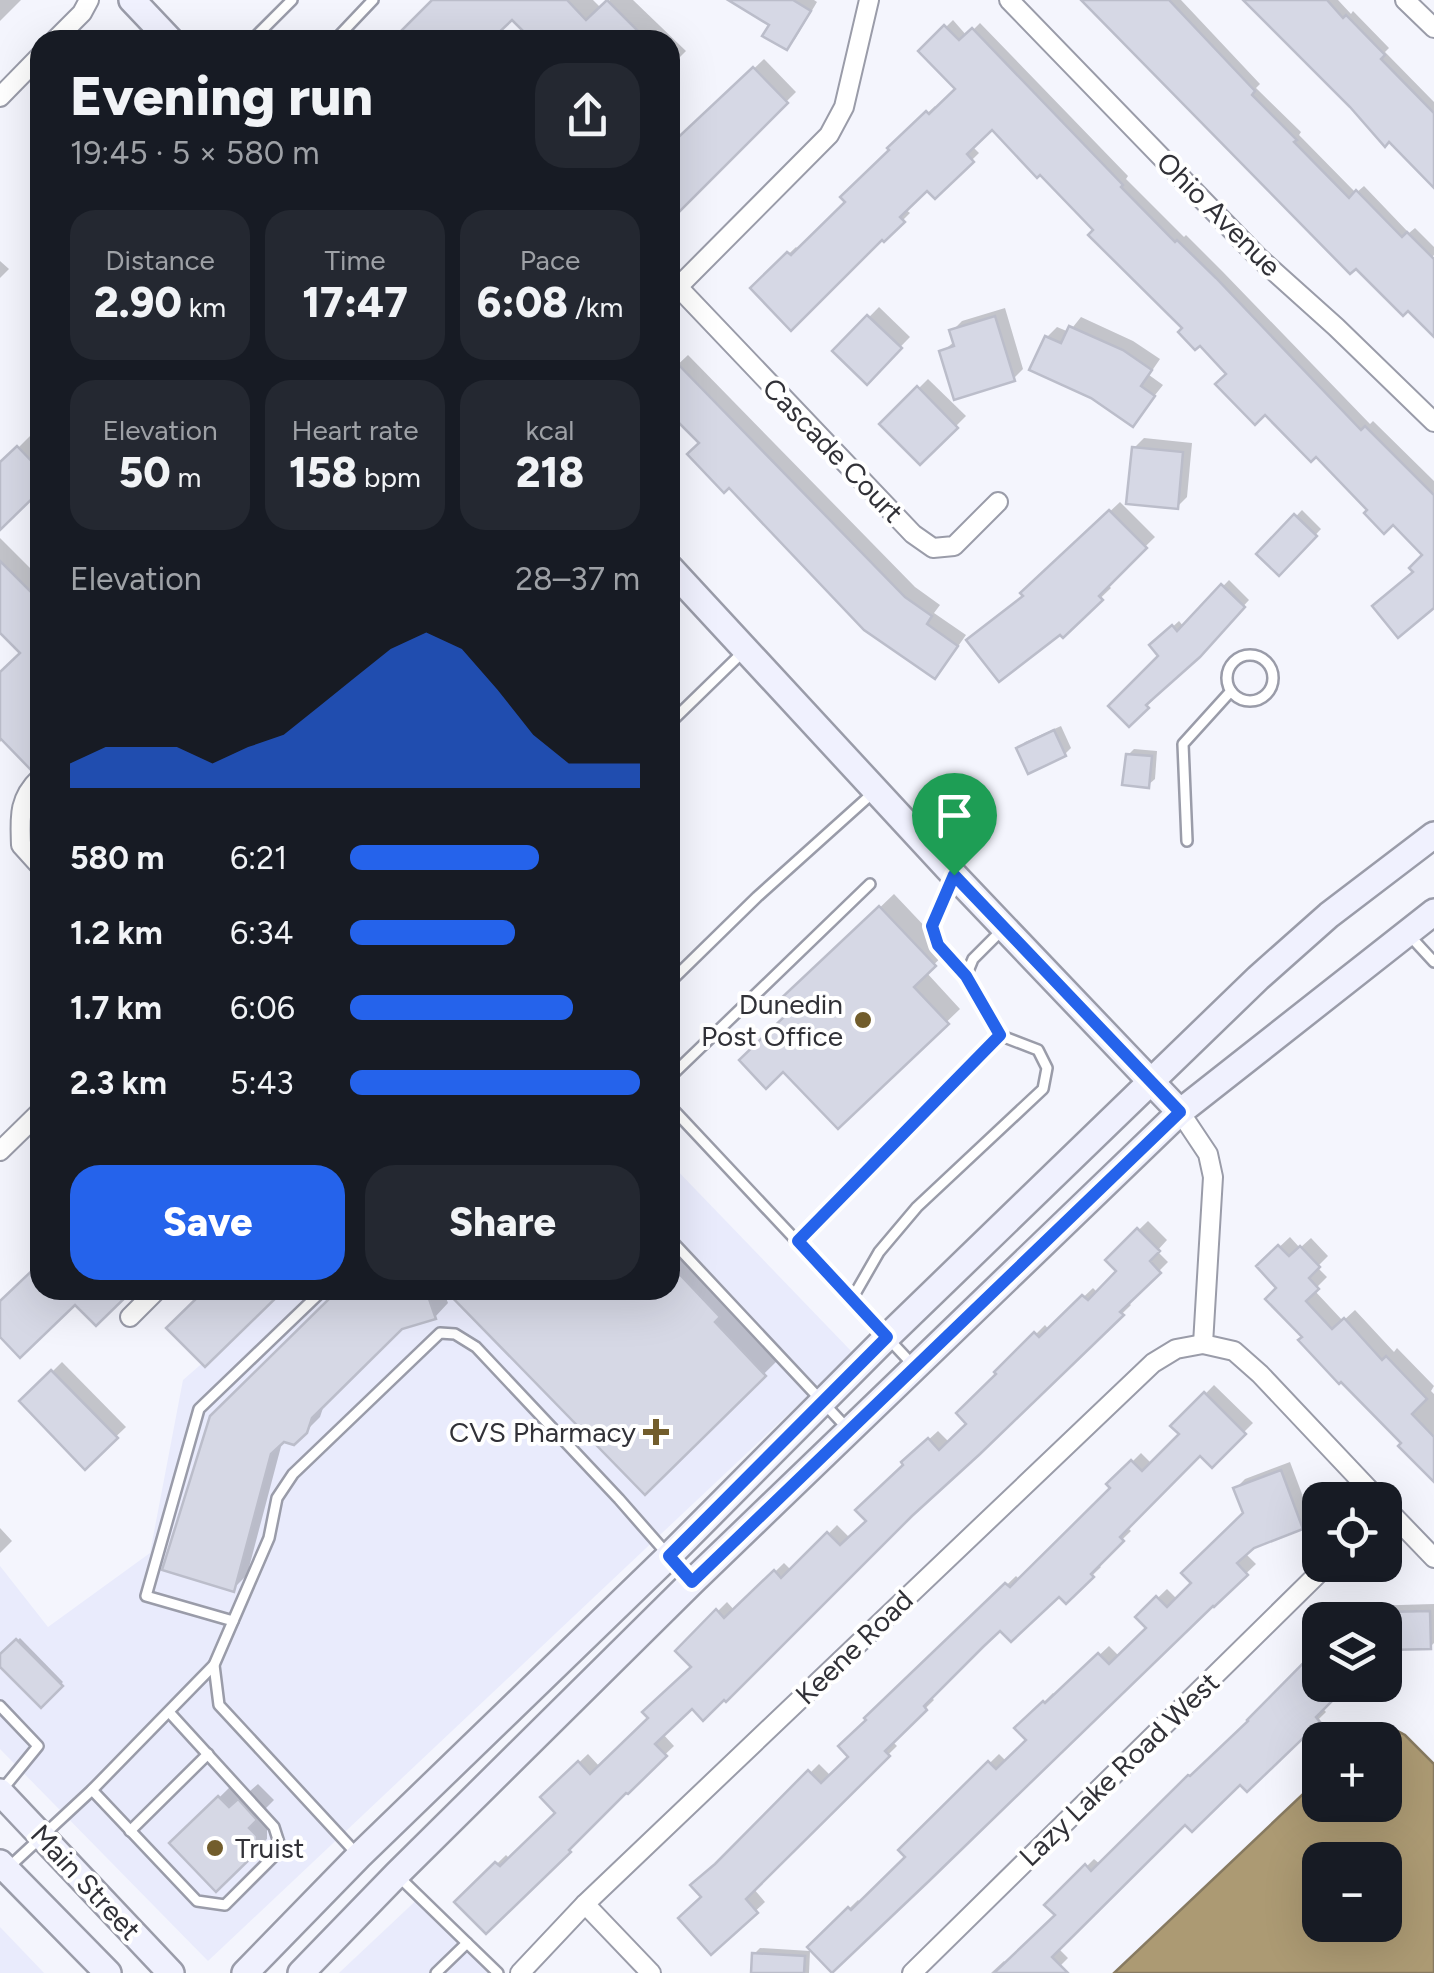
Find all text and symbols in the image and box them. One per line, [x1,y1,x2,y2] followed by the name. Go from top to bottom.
[70,63,373,129] text: Evening run
[535,63,640,168] button: share
[70,134,319,172] text: 19:45 · 5 × 580 m
[1150,145,1288,283] street label: Ohio Avenue
[105,243,215,277] text: Distance
[324,243,386,277] text: Time
[520,243,580,277] text: Pace
[94,277,182,328] text: 2.90
[302,277,408,328] text: 17:47
[477,277,568,328] text: 6:08
[182,290,226,324] text: km
[568,290,623,324] text: /km
[756,371,910,529] street label: Cascade Court
[102,413,218,447] text: Elevation
[291,413,419,447] text: Heart rate
[526,413,574,447] text: kcal
[119,447,171,498] text: 50
[289,447,357,498] text: 158
[516,447,584,498] text: 218
[171,460,201,494] text: m
[357,460,421,494] text: bpm
[70,560,202,598] text: Elevation
[515,560,640,598] text: 28–37 m
[912,773,997,876] pin
[927,788,982,843] icon: arrive
[70,839,164,877] text: 580 m
[230,839,287,877] text: 6:21
[70,914,163,952] text: 1.2 km
[230,914,294,952] text: 6:34
[701,987,843,1053] place label: Dunedin Post Office
[70,989,162,1027] text: 1.7 km
[230,989,295,1027] text: 6:06
[852,1009,874,1031] marker: Dunedin Post Office
[70,1064,167,1102] text: 2.3 km
[230,1064,294,1102] text: 5:43
[70,1165,345,1280] button: Save
[365,1165,640,1280] button: Share
[449,1415,636,1449] place label: CVS Pharmacy
[645,1421,667,1443] marker: CVS Pharmacy
[1302,1482,1402,1942] map controls
[1302,1482,1402,1582] button: locate
[788,1583,920,1711] street label: Keene Road
[1302,1602,1402,1702] button: layers
[1012,1665,1226,1873] street label: Lazy Lake Road West
[1302,1722,1402,1822] button: +
[24,1817,148,1947] street label: Main Street
[235,1831,304,1865] place label: Truist
[204,1837,226,1859] marker: Truist
[1302,1842,1402,1942] button: −

